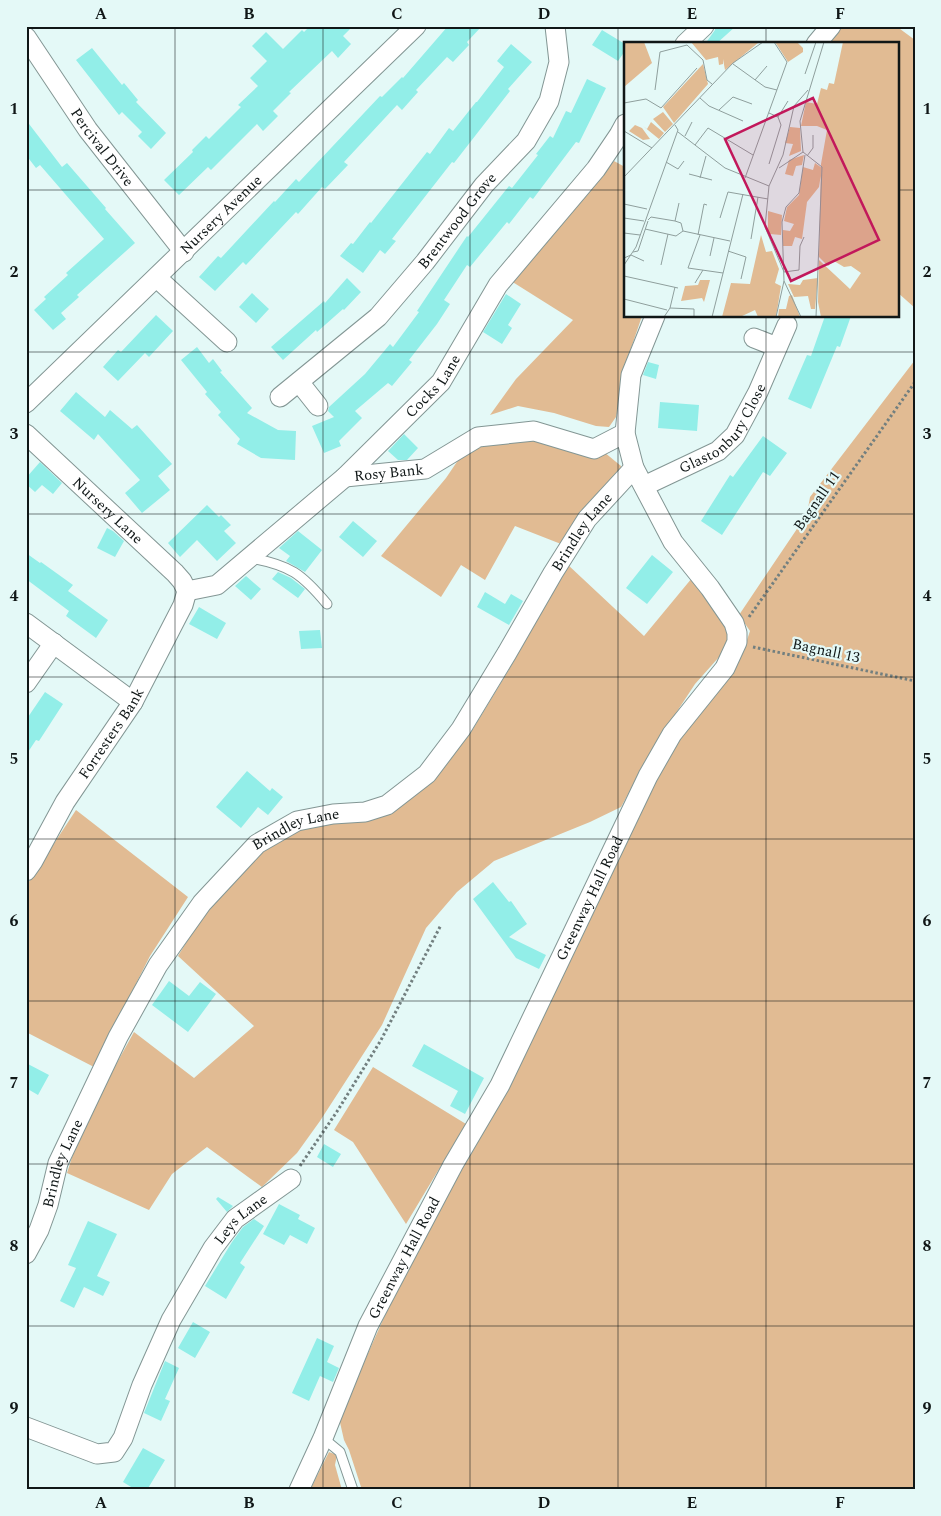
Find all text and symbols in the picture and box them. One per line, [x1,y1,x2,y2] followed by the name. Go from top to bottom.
[95,2,108,26] text: A
[243,2,255,26] text: B
[391,2,403,26] text: C
[538,2,551,26] text: D
[687,2,697,26] text: E
[835,2,845,26] text: F
[624,42,898,318] inset map
[10,97,18,121] text: 1
[923,97,931,121] text: 1
[65,103,140,191] street label: Percival Drive
[412,167,502,274] street label: Brentwood Grove
[175,169,267,260] street label: Nursery Avenue
[10,260,19,284] text: 2
[923,260,932,284] text: 2
[400,350,466,423] street label: Cocks Lane
[675,380,772,479] street label: Glastonbury Close
[10,422,19,446] text: 3
[923,422,932,446] text: 3
[353,458,425,488] street label: Rosy Bank
[788,466,846,536] street label: Bagnall 11
[67,471,149,549] street label: Nursery Lane
[545,487,618,576] street label: Brindley Lane
[10,584,19,608] text: 4
[923,584,932,608] text: 4
[790,633,862,669] street label: Bagnall 13
[72,684,150,784] street label: Forresters Bank
[10,747,18,771] text: 5
[923,747,931,771] text: 5
[248,802,340,856] street label: Brindley Lane
[550,832,629,964] street label: Greenway Hall Road
[10,909,19,933] text: 6
[923,909,932,933] text: 6
[10,1071,19,1095] text: 7
[923,1071,932,1095] text: 7
[36,1115,89,1210] street label: Brindley Lane
[208,1188,272,1249] street label: Leys Lane
[362,1192,446,1323] street label: Greenway Hall Road
[10,1234,19,1258] text: 8
[923,1234,932,1258] text: 8
[10,1396,19,1420] text: 9
[923,1396,932,1420] text: 9
[95,1491,108,1515] text: A
[243,1491,255,1515] text: B
[391,1491,403,1515] text: C
[538,1491,551,1515] text: D
[687,1491,697,1515] text: E
[835,1491,845,1515] text: F

